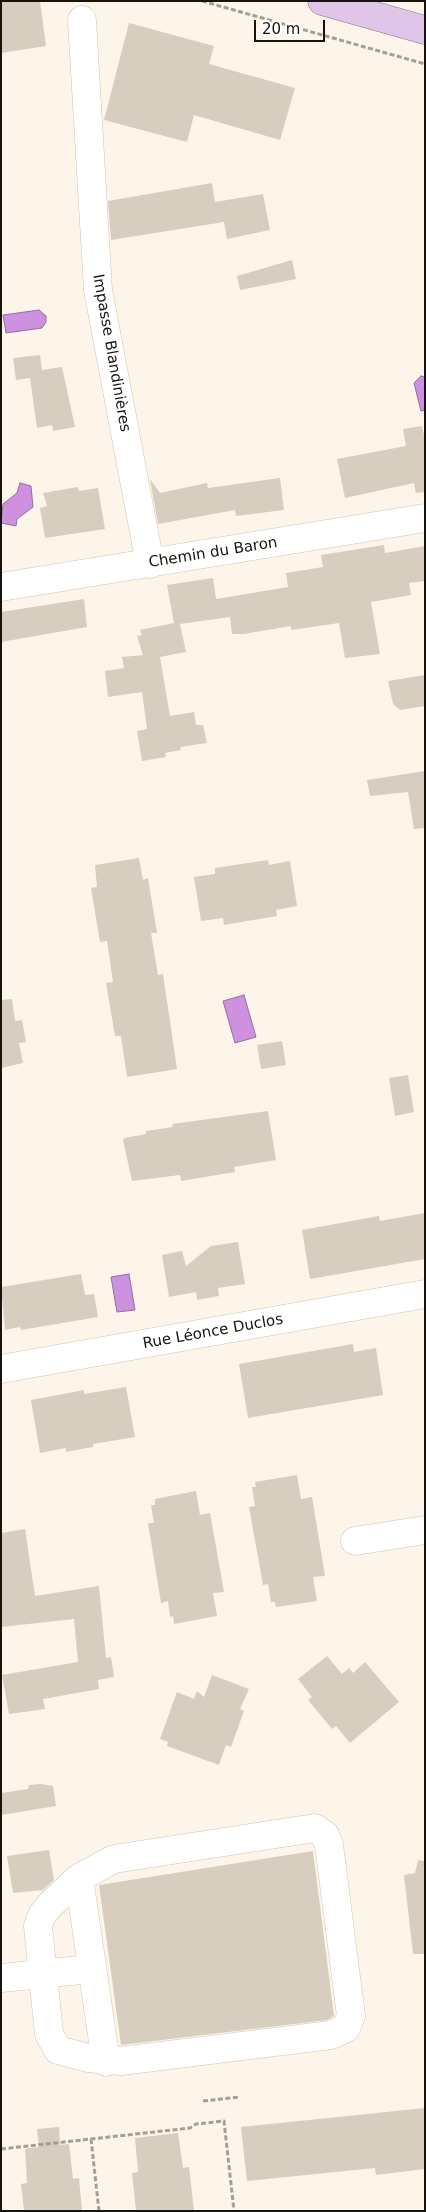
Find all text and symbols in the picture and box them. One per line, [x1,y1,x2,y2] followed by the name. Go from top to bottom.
[256,10,327,42] scale bar
[262,20,300,38] text: 20 m
[88,273,134,433] street label: Impasse Blandinières
[147,534,279,572] street label: Chemin du Baron
[142,1311,284,1353] street label: Rue Léonce Duclos

